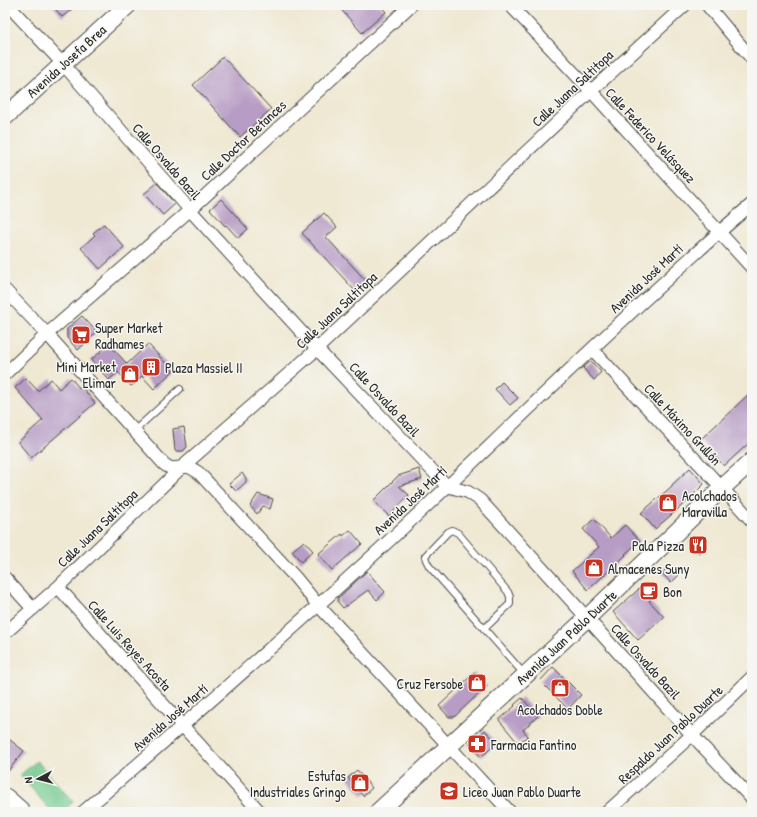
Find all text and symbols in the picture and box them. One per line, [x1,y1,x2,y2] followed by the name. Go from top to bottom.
[22,20,110,102] street label: Avenida Josefa Brea
[527,45,618,131] street label: Calle Juana Saltitopa
[601,83,700,188] street label: Calle Federico Velásquez
[196,95,290,185] street label: Calle Doctor Betances
[128,119,206,204] street label: Calle Osvaldo Bazil
[605,239,687,317] street label: Avenida José Martí
[291,267,382,353] street label: Calle Juana Saltitopa
[95,318,163,353] place label: Super Market Radhames
[70,324,92,346] supermarket icon: Super Market Radhames
[140,356,162,378] building icon: Plaza Massiel II
[56,357,117,392] place label: Mini Market Elimar
[165,358,242,377] place label: Plaza Massiel II
[345,358,425,441] street label: Calle Osvaldo Bazil
[119,363,141,385] shop icon: Mini Market Elimar
[640,379,726,469] street label: Calle Máximo Grullón
[369,461,451,539] street label: Avenida José Martí
[53,484,142,572] street label: Calle Juana Saltitopa
[682,486,737,521] place label: Acolchados Maravilla
[657,492,679,514] shop icon: Acolchados Maravilla
[687,534,709,556] restaurant icon: Pala Pizza
[632,536,685,555] place label: Pala Pizza
[583,557,605,579] shop icon: Almacenes Suny
[608,559,689,579] place label: Almacenes Suny
[638,580,660,602] cafe icon: Bon
[663,582,682,601] place label: Bon
[511,585,621,689] street label: Avenida Juan Pablo Duarte
[83,595,176,696] street label: Calle Luis Reyes Acosta
[607,619,685,703] street label: Calle Osvaldo Bazil
[466,672,488,694] shop icon: Cruz Fersobe
[397,674,463,693] place label: Cruz Fersobe
[549,677,571,699] shop icon: Acolchados Doble
[128,679,212,755] street label: Avenida José Martí
[614,680,727,788] street label: Respaldo Juan Pablo Duarte
[517,700,603,719] place label: Acolchados Doble
[466,733,488,755] pharmacy icon: Farmacia Fantino
[490,735,577,754] place label: Farmacia Fantino
[18,759,58,799] north arrow
[250,766,346,802] place label: Estufas Industriales Gringo
[349,772,371,794] shop icon: Estufas Industriales Gringo
[21,776,35,784] text: N
[438,780,460,802] school or university icon: Liceo Juan Pablo Duarte
[463,782,582,801] place label: Liceo Juan Pablo Duarte

